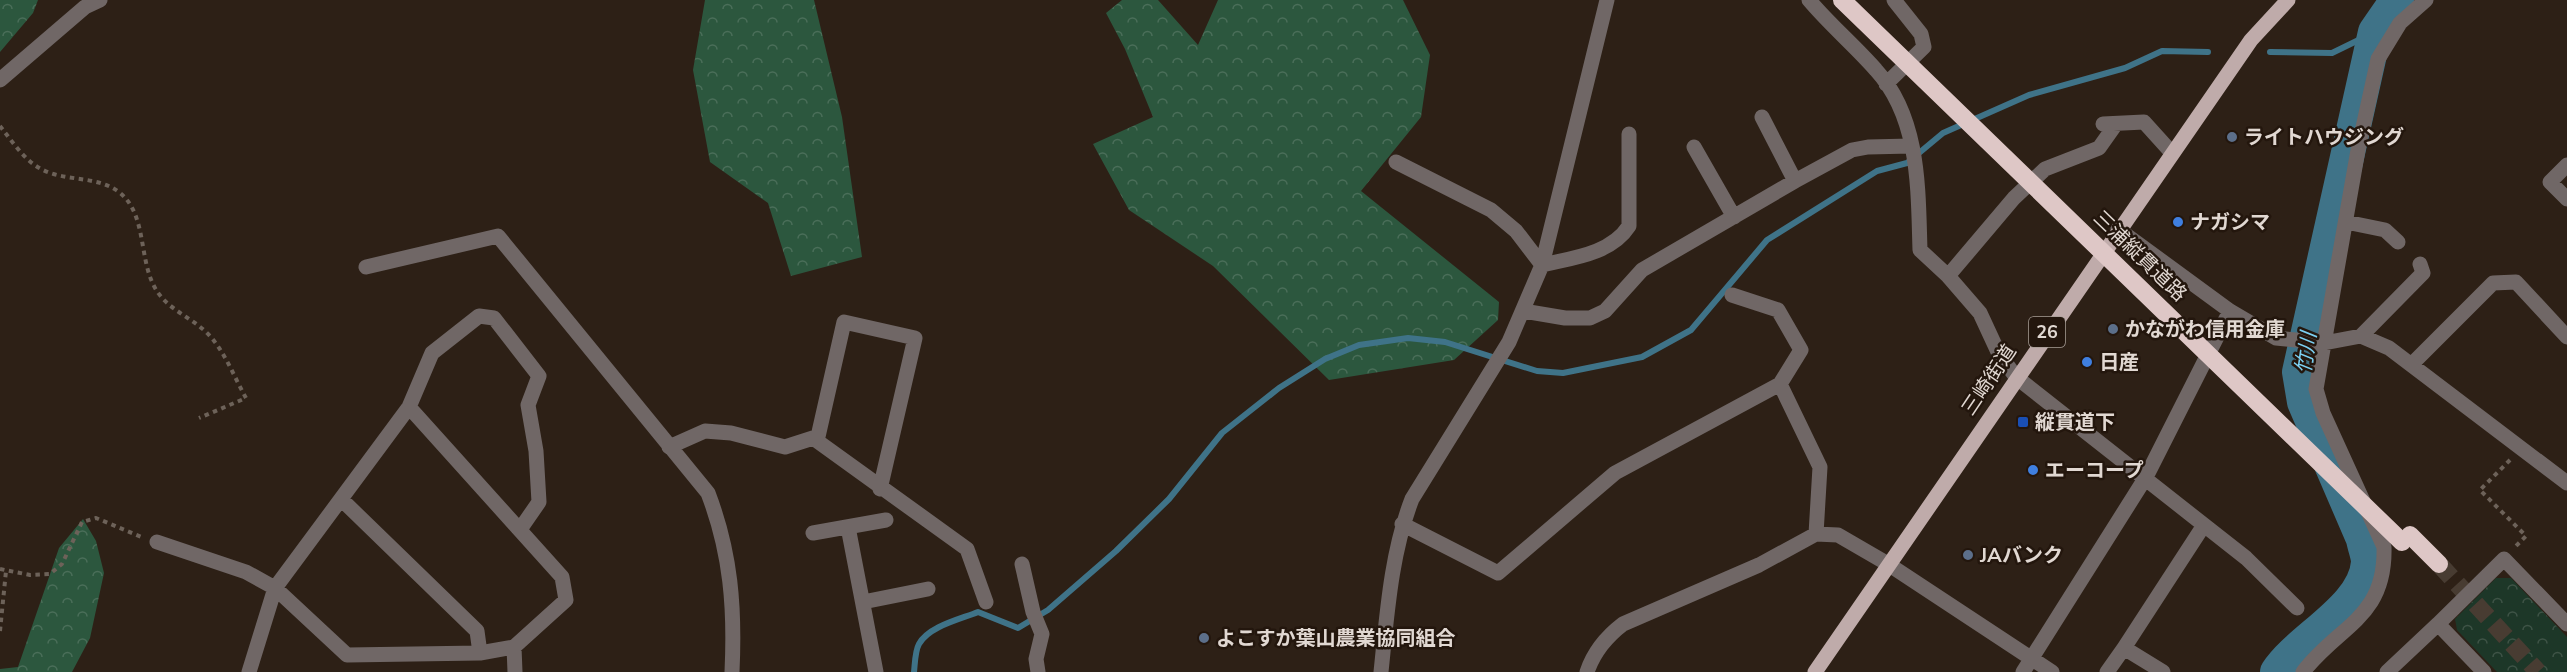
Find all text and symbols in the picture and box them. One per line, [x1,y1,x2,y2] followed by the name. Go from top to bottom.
[2244,124,2404,151] place label: ライトハウジング
[2225,130,2239,144] marker: ライトハウジング
[2087,205,2193,307] street label: 三浦縦貫道路
[2190,209,2270,236] place label: ナガシマ
[2171,215,2185,229] marker: ナガシマ
[2125,316,2285,343] place label: かながわ信用金庫
[2029,317,2065,347] road number: 26
[2106,322,2120,336] marker: かながわ信用金庫
[2289,328,2323,376] water label: 竹川
[1955,339,2023,421] street label: 三崎街道
[2099,349,2139,376] place label: 日産
[2080,355,2094,369] marker: 日産
[2035,409,2115,436] place label: 縦貫道下
[2016,415,2030,429] marker: 縦貫道下
[2045,457,2144,484] place label: エーコープ
[2026,463,2040,477] marker: エーコープ
[1979,542,2063,569] place label: JAバンク
[1961,548,1975,562] marker: JAバンク
[1216,625,1456,652] place label: よこすか葉山農業協同組合
[1197,631,1211,645] marker: よこすか葉山農業協同組合

